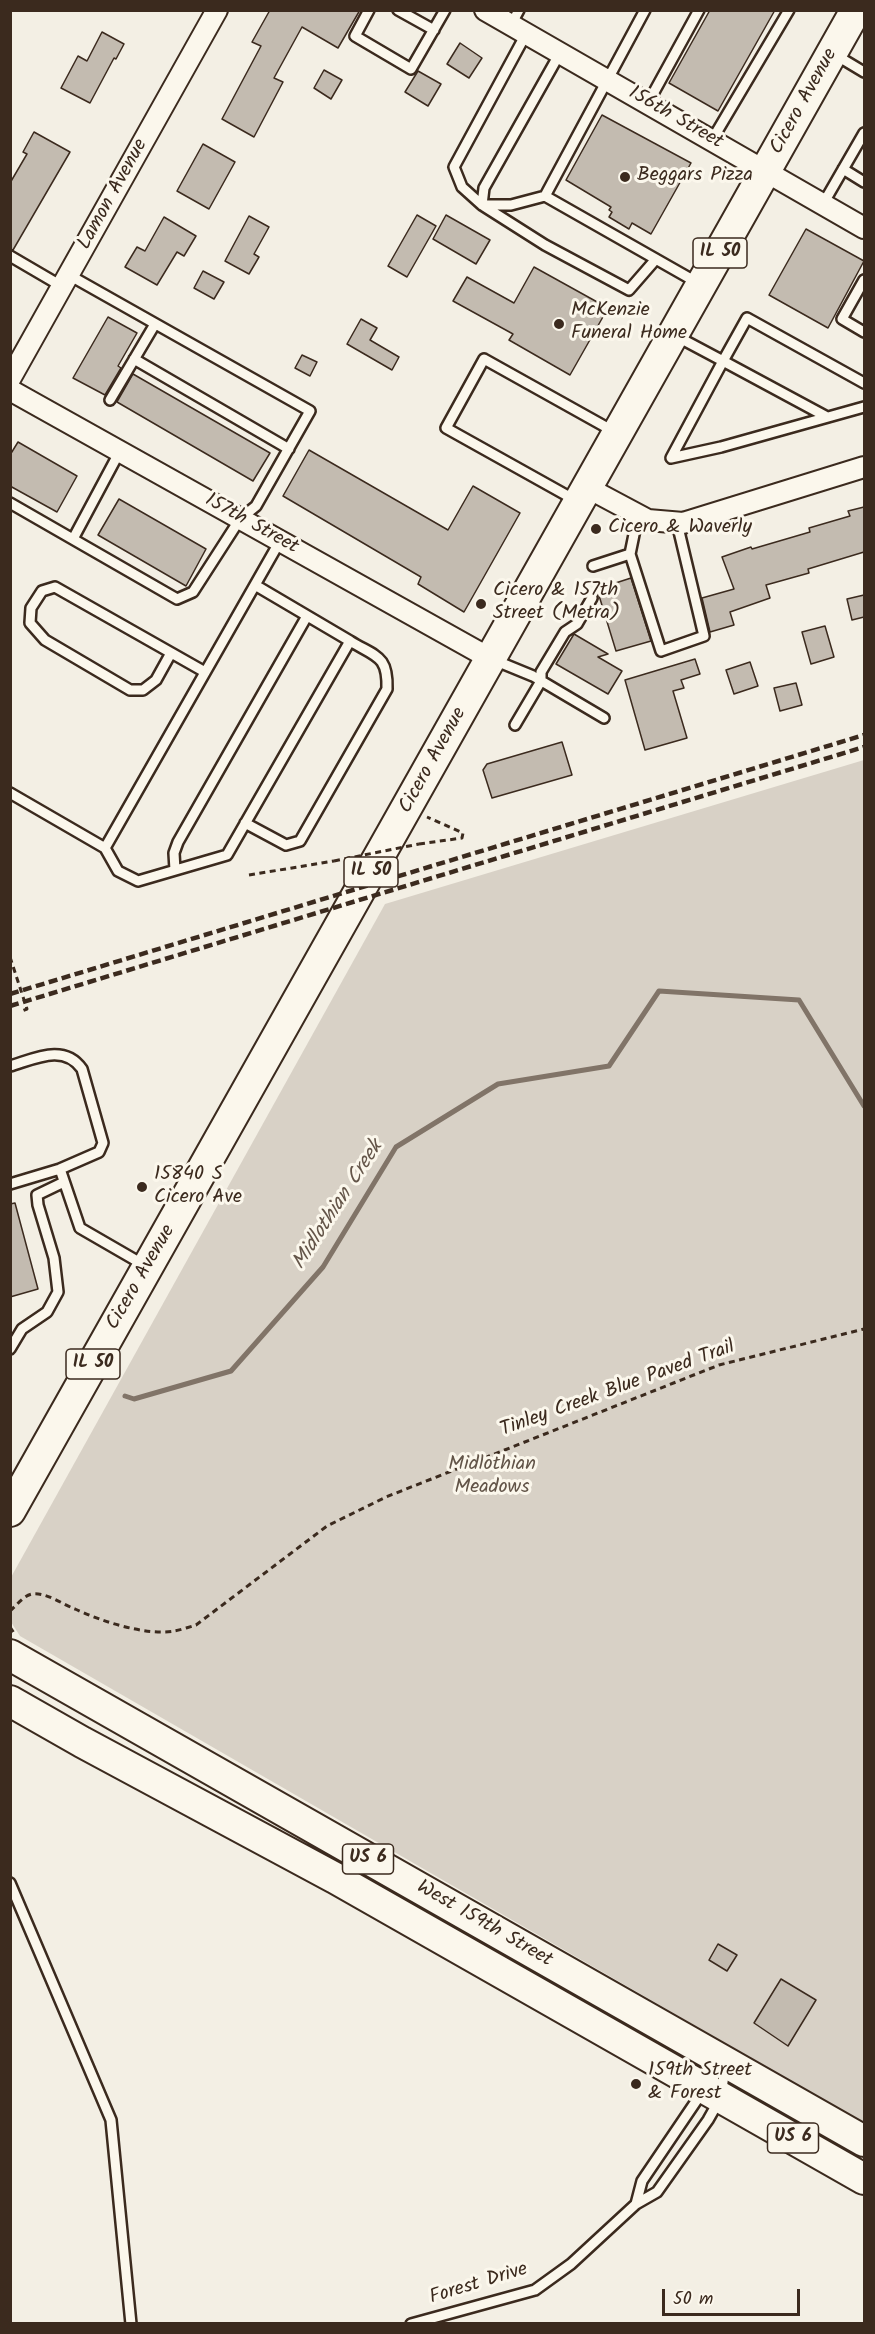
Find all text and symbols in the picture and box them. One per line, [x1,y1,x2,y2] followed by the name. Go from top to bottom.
[766,45,844,159] street label: Cicero Avenue
[623,82,727,156] street label: 156th Street
[74,135,154,255] street label: Lamon Avenue
[637,165,753,189] place label: Beggars Pizza
[618,170,632,184] marker: Beggars Pizza
[693,238,747,268] road number: IL 50
[571,300,687,347] place label: McKenzie Funeral Home
[552,317,566,331] marker: McKenzie Funeral Home
[200,489,302,561] street label: 157th Street
[608,517,752,541] place label: Cicero & Waverly
[589,522,603,536] marker: Cicero & Waverly
[493,580,620,627] place label: Cicero & 157th Street (Metra)
[474,597,488,611] marker: Cicero & 157th Street (Metra)
[395,704,473,818] street label: Cicero Avenue
[344,857,398,887] road number: IL 50
[288,1137,390,1275] water label: Midlothian Creek
[154,1164,242,1211] place label: 15840 S Cicero Ave
[135,1180,149,1194] marker: 15840 S Cicero Ave
[102,1221,182,1335] street label: Cicero Avenue
[497,1336,739,1444] street label: Tinley Creek Blue Paved Trail
[66,1349,120,1379] road number: IL 50
[448,1454,536,1501] park label: Midlothian Meadows
[342,1844,394,1874] road number: US 6
[412,1876,556,1974] street label: West 159th Street
[648,2060,752,2107] place label: 159th Street & Forest
[629,2077,643,2091] marker: 159th Street & Forest
[768,2123,818,2153] road number: US 6
[427,2259,531,2311] street label: Forest Drive
[665,2277,803,2315] scale bar
[673,2285,713,2314] text: 50 m

